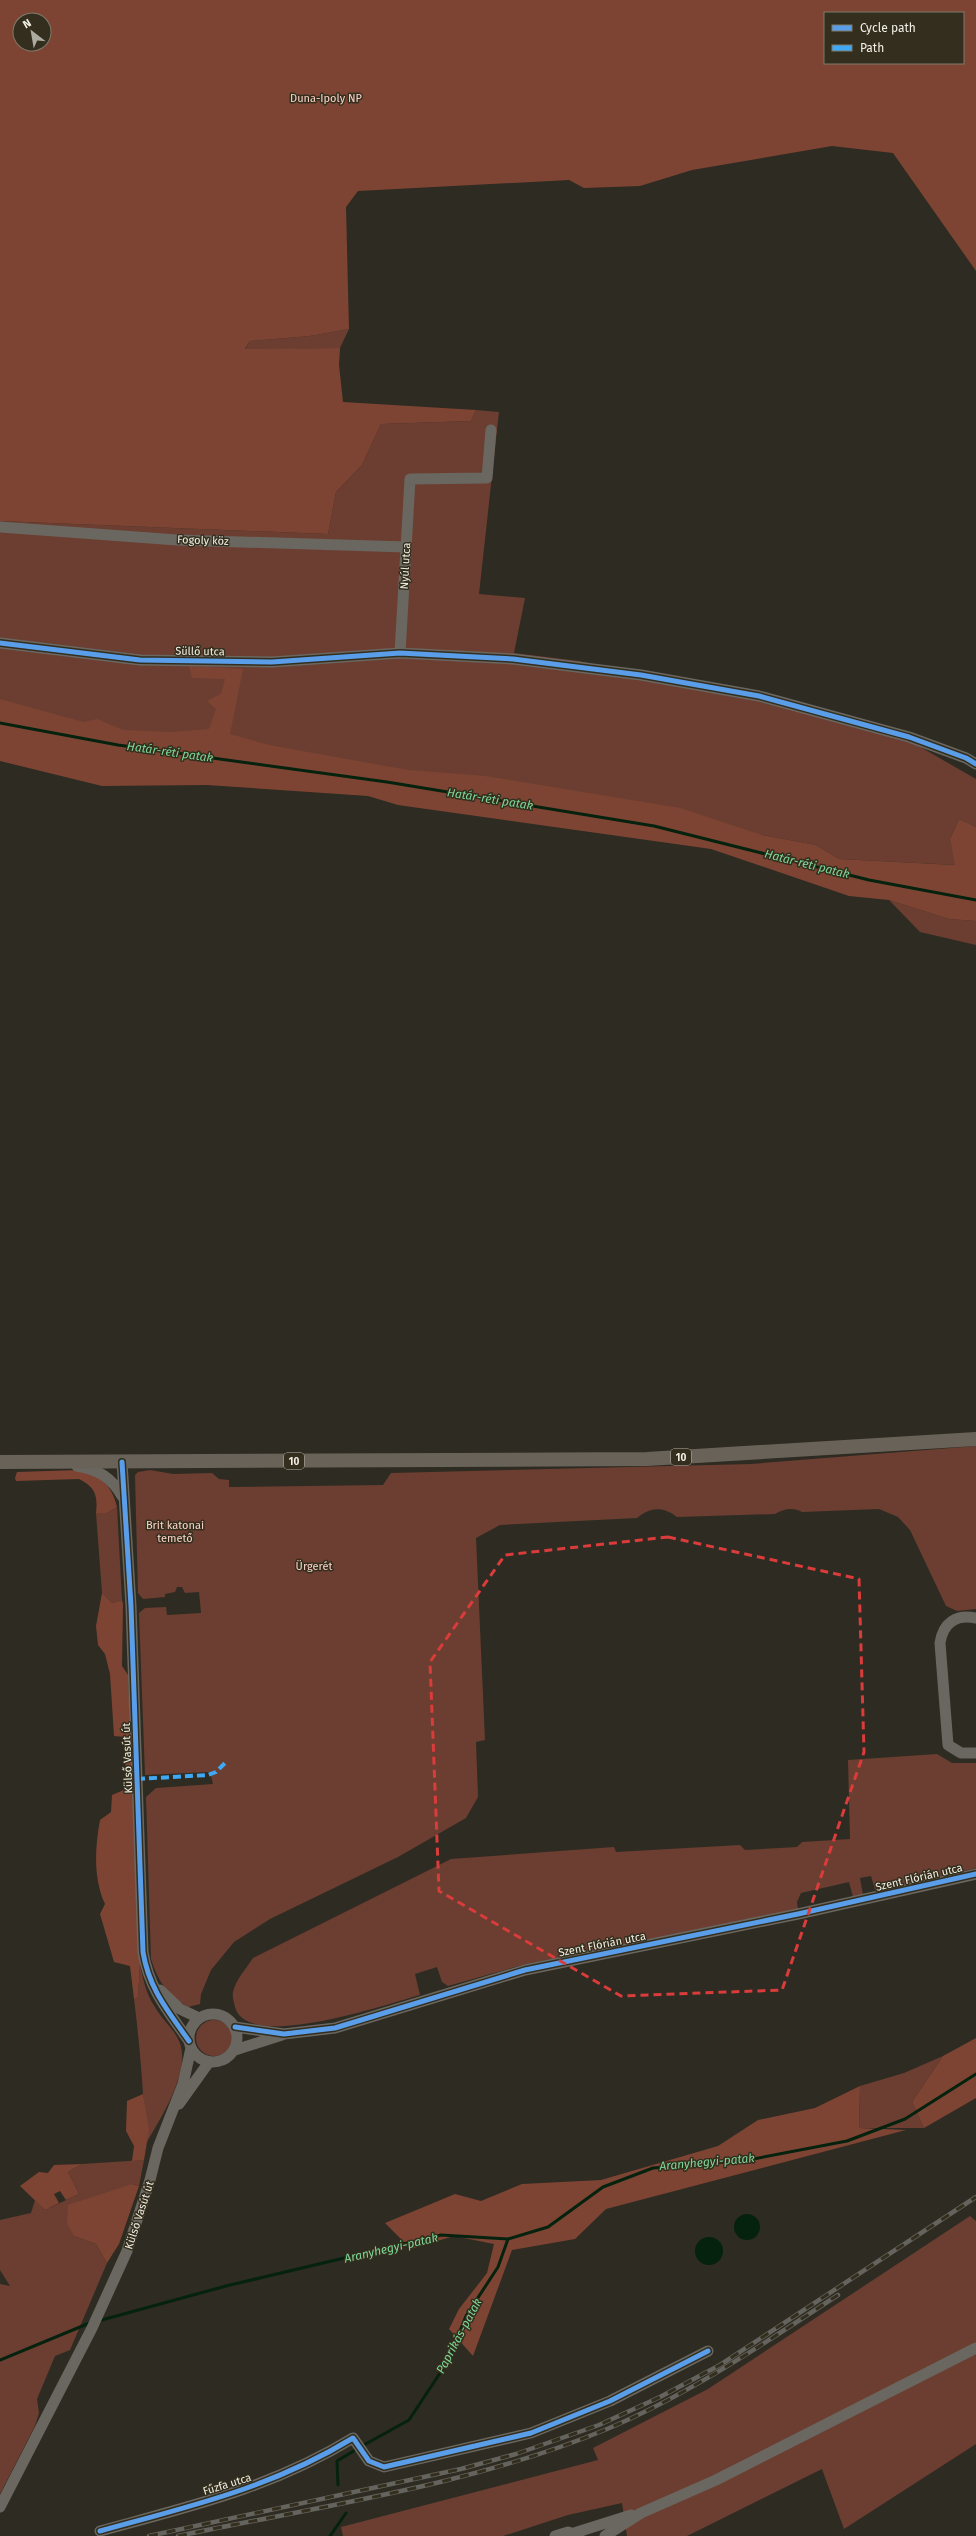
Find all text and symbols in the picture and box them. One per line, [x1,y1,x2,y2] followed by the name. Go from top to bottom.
[12,12,52,52] north arrow
[824,12,964,64] legend
[21,16,34,31] text: N
[860,21,916,35] text: Cycle path
[860,41,884,55] text: Path
[290,92,362,105] park label: Duna-Ipoly NP
[177,533,229,548] street label: Fogoly köz
[398,542,413,590] street label: Nyúl utca
[175,645,225,658] street label: Süllő utca
[126,739,214,765] water label: Határ-réti patak
[446,785,535,813] water label: Határ-réti patak
[763,847,851,881] water label: Határ-réti patak
[671,1449,691,1465] road number: 10
[284,1453,304,1469] road number: 10
[146,1519,204,1545] park label: Brit katonai temető
[296,1559,332,1573] park label: Ürgerét
[120,1722,135,1794] street label: Külső Vasút út
[874,1861,964,1894] street label: Szent Flórián utca
[557,1930,647,1959] street label: Szent Flórián utca
[658,2151,756,2173] water label: Aranyhegyi-patak
[122,2179,157,2251] street label: Külső Vasút út
[342,2230,440,2266] water label: Aranyhegyi-patak
[433,2296,485,2376] water label: Paprikás-patak
[201,2471,253,2498] street label: Fűzfa utca

